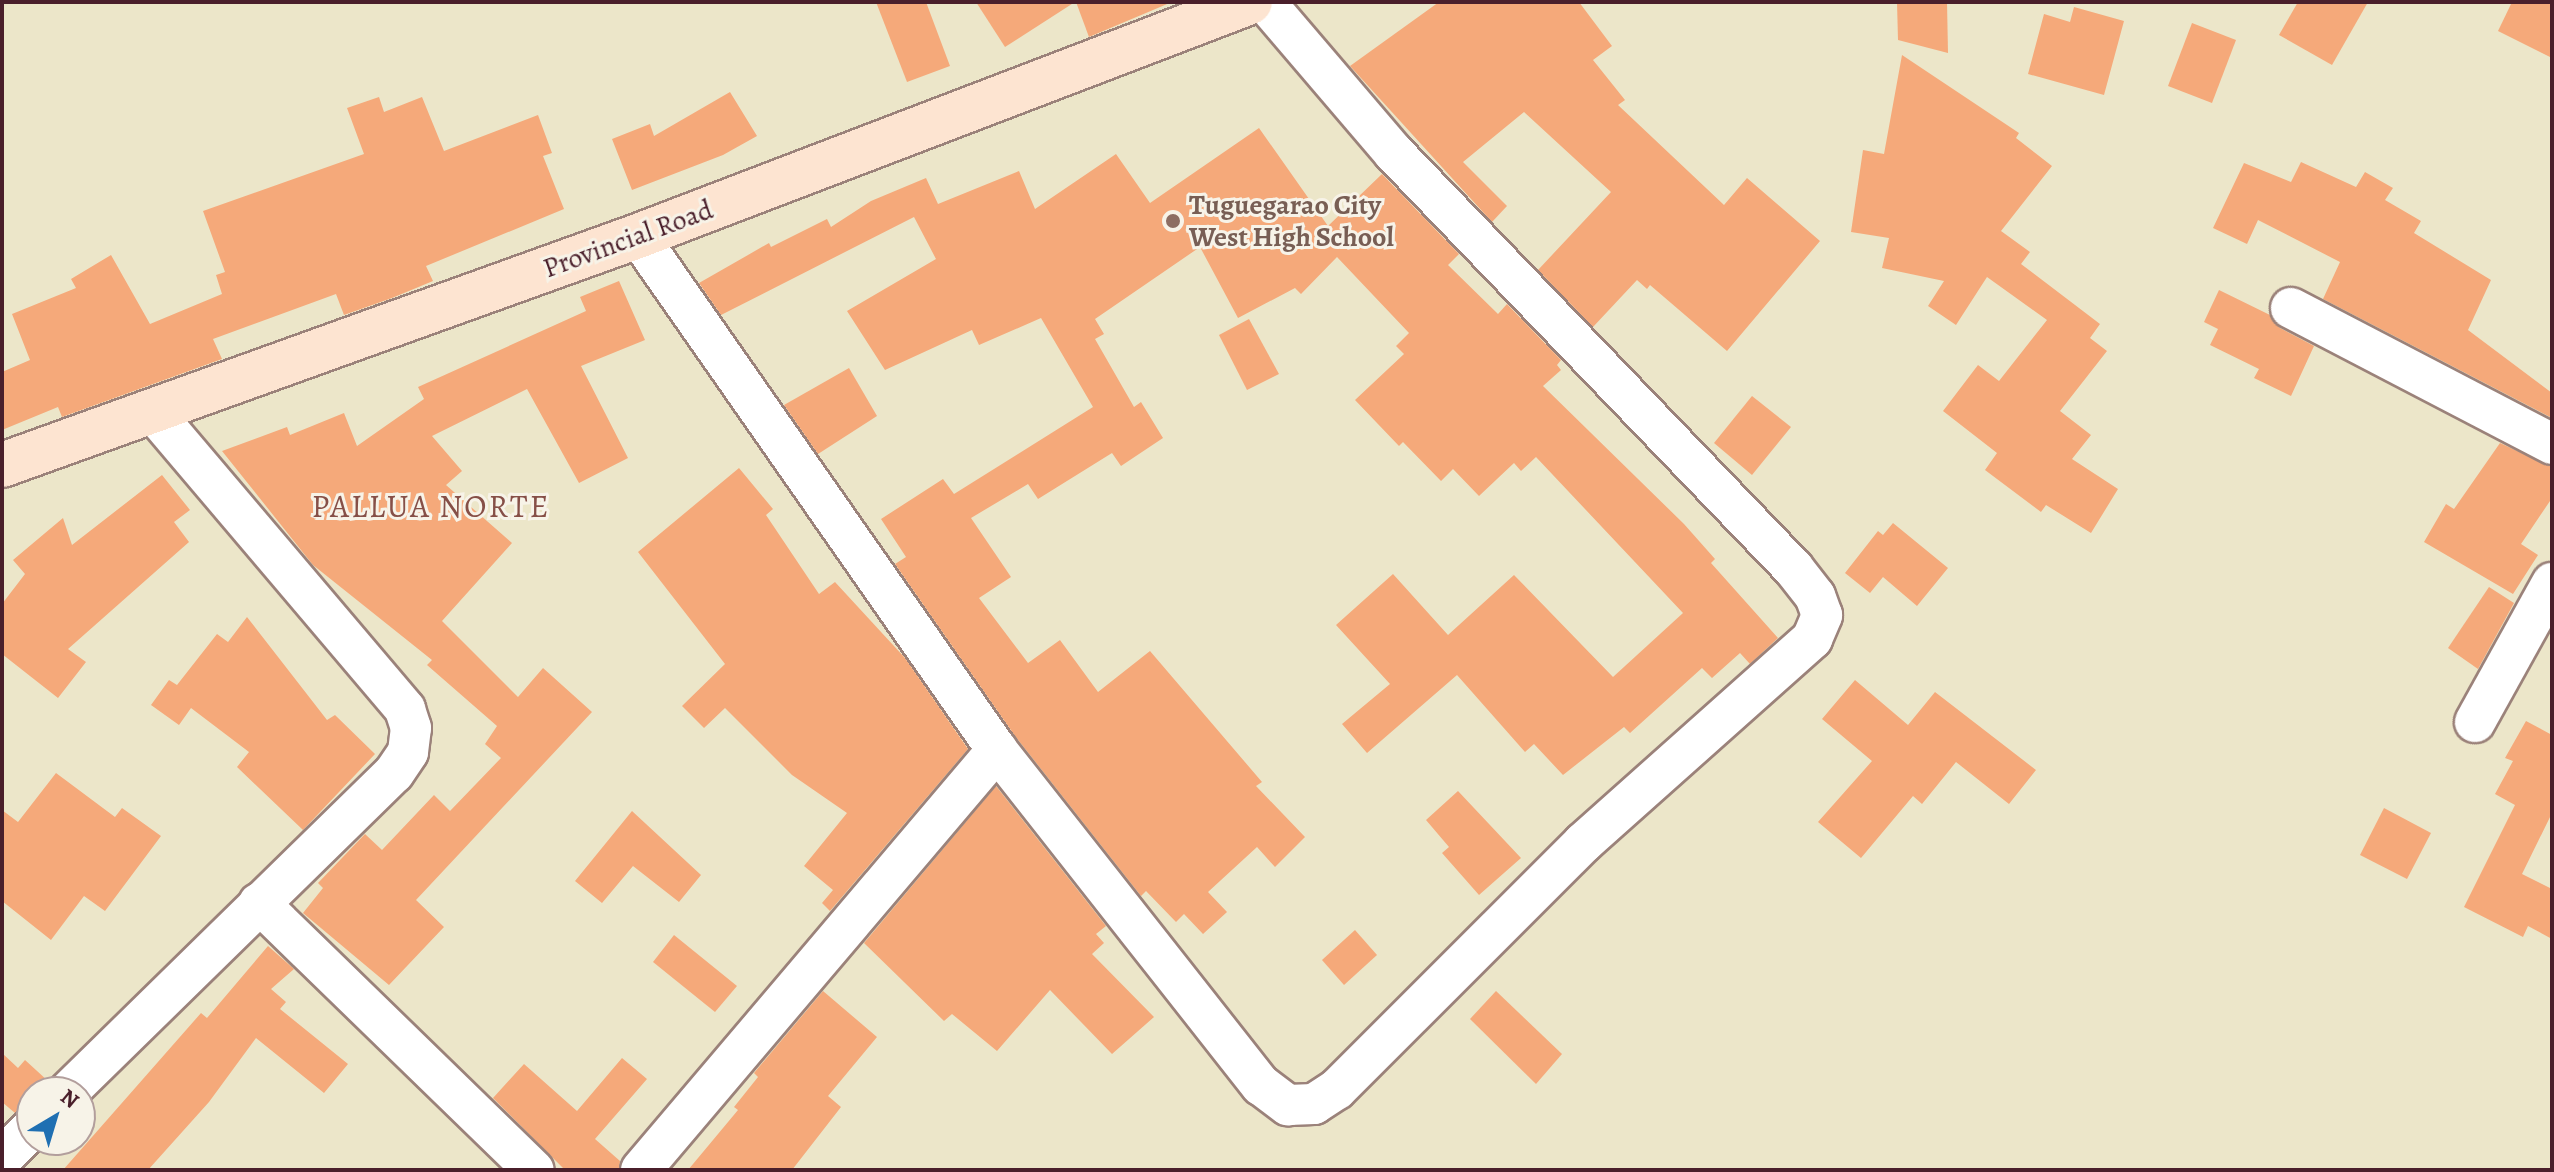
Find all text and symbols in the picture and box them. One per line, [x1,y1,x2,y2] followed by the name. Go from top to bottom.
[1189,188,1394,254] place label: Tuguegarao City West High School
[538,193,718,285] street label: Provincial Road
[1164,212,1182,230] marker: Tuguegarao City West High School
[312,487,550,525] district label: PALLUA NORTE
[16,1076,96,1156] north arrow
[54,1082,85,1115] text: N

